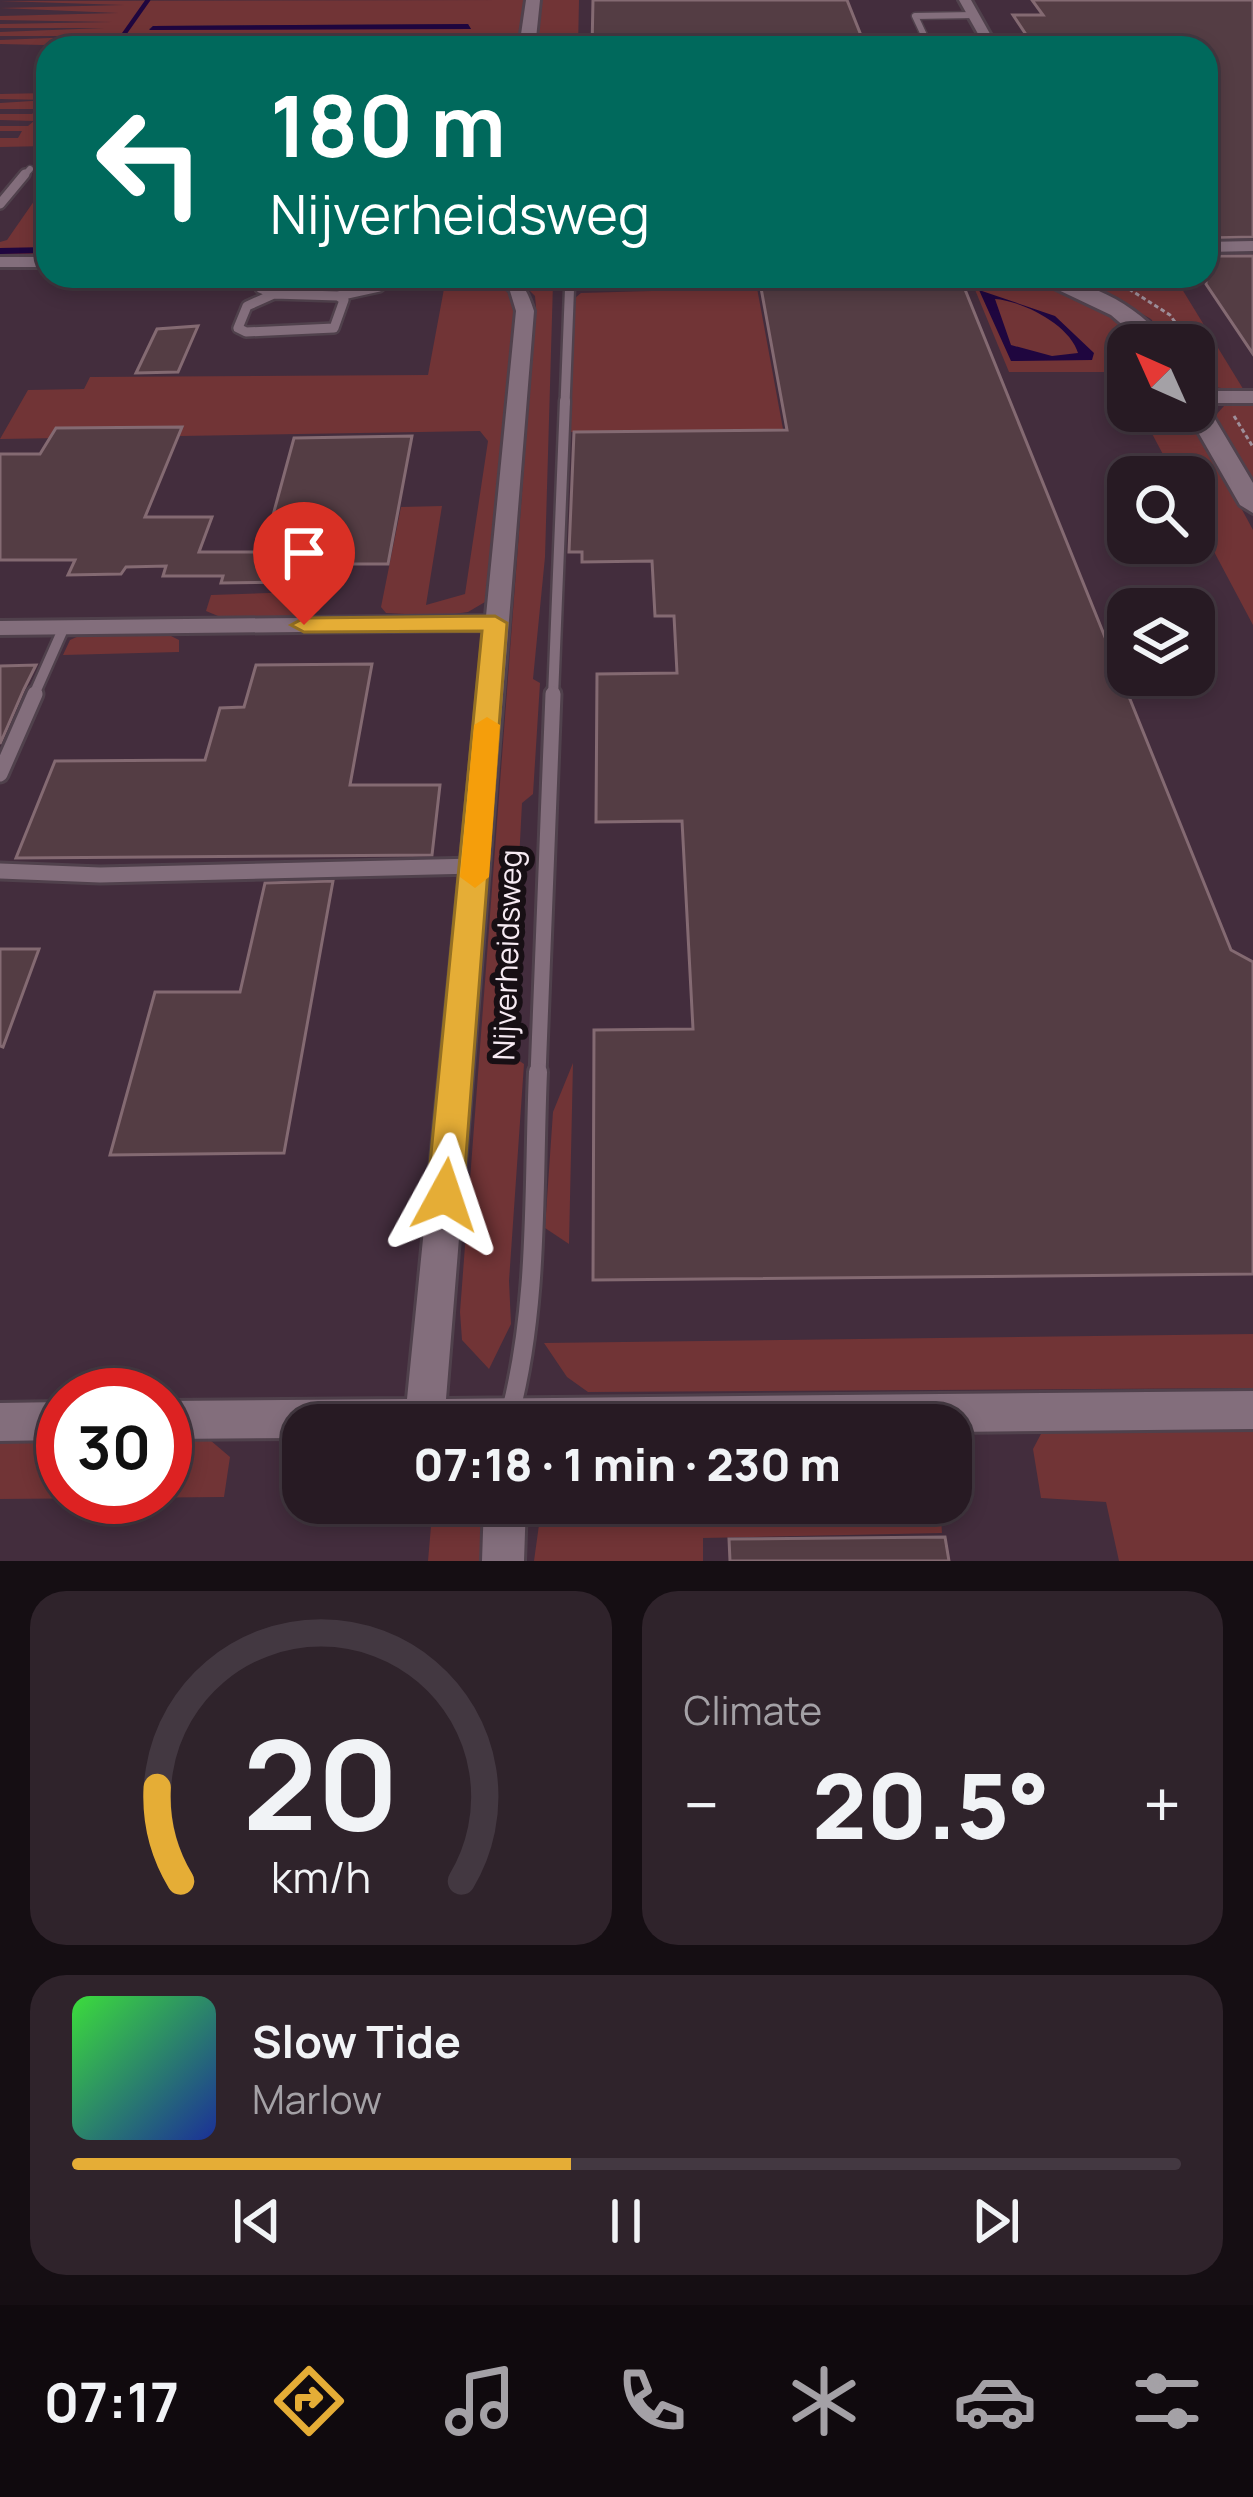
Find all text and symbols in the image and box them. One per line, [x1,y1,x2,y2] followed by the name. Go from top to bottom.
[270,67,506,182] text: 180 m
[72,84,228,240] icon: left
[270,176,650,250] text: Nijverheidsweg
[1107,324,1215,432] north arrow
[1107,324,1215,696] map controls
[1107,456,1215,564] button: search
[253,502,355,625] pin
[271,520,337,586] icon: arrive
[1107,588,1215,696] button: layers
[482,849,531,1061] street label: Nijverheidsweg
[382,1132,508,1258] position arrow
[36,1368,192,1524] speed limit sign: 30
[413,1433,841,1495] text: 07:18 · 1 min · 230 m
[684,1683,822,1737] text: Climate
[243,1697,399,1867] text: 20
[812,1743,1050,1866] text: 20.5°
[684,1759,719,1849] text: −
[1143,1759,1181,1849] text: +
[271,1847,371,1906] text: km/h
[252,2010,461,2072] text: Slow Tide
[252,2072,382,2126] text: Marlow
[224,2188,290,2254] icon: previous
[593,2188,659,2254] icon: pause
[963,2188,1029,2254] icon: next
[267,2359,351,2443] icon: directions
[438,2359,522,2443] icon: music
[610,2359,694,2443] icon: phone
[782,2359,866,2443] icon: climate
[953,2359,1037,2443] icon: car
[1125,2359,1209,2443] icon: filters
[44,2364,179,2438] text: 07:17

